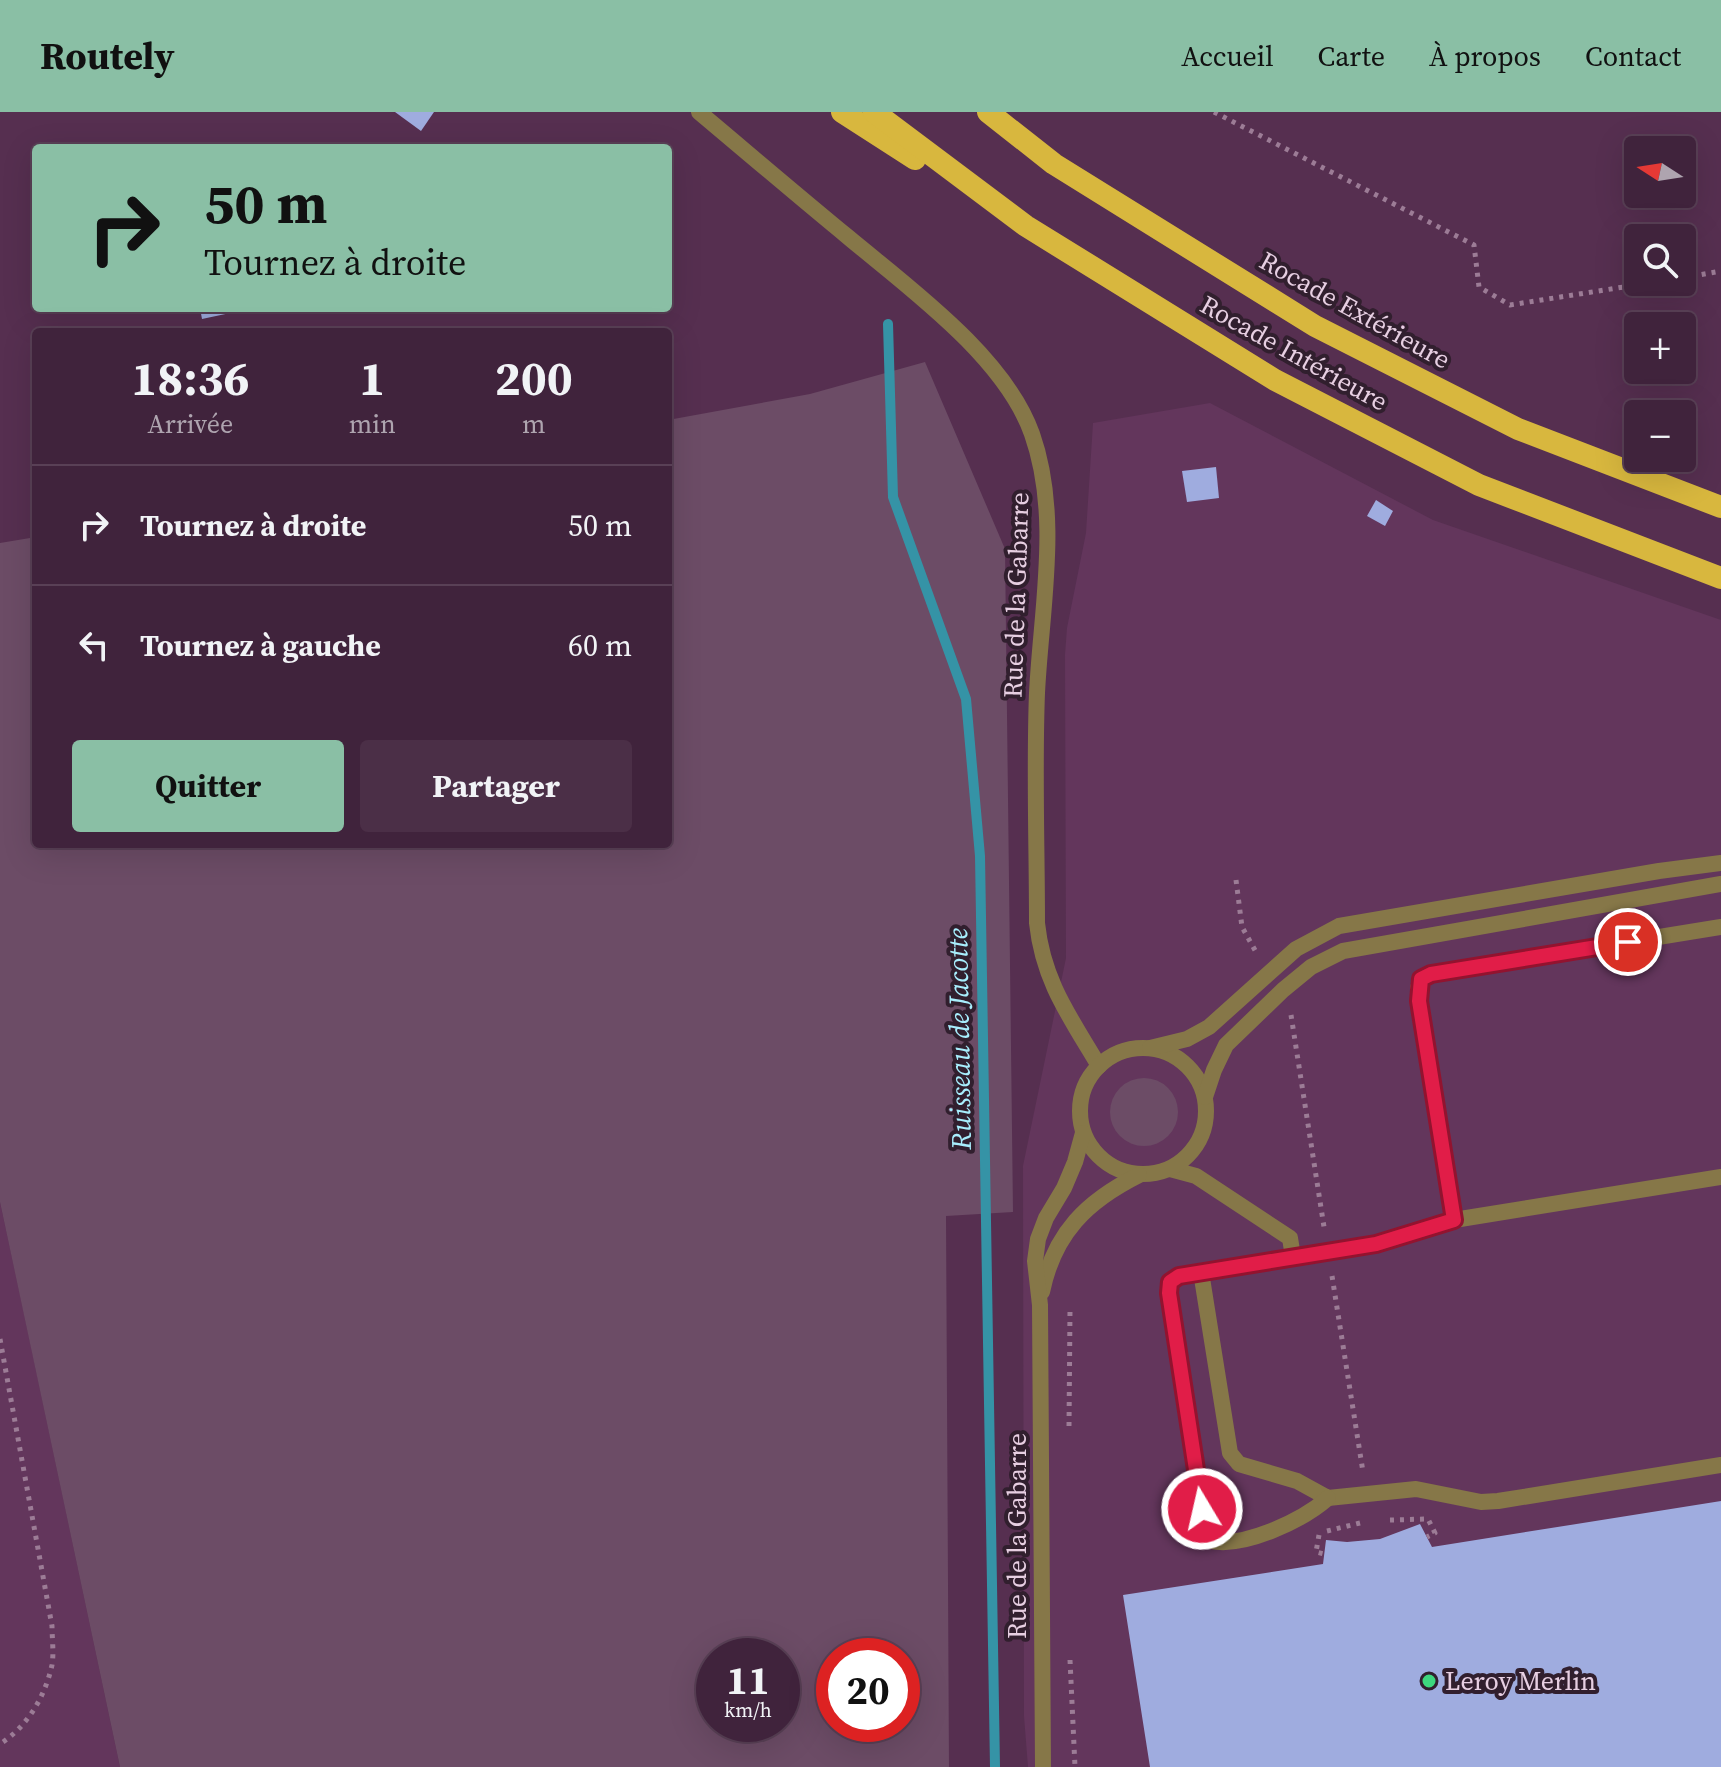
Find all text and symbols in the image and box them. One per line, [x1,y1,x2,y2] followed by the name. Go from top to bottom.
[40,30,175,82] text: Routely
[1181,37,1274,75] text: Accueil
[1318,37,1385,75] text: Carte
[1429,37,1541,75] text: À propos
[1585,37,1681,75] text: Contact
[1624,136,1696,208] north arrow
[1624,136,1696,472] map controls
[204,165,327,242] text: 50 m
[72,176,176,280] icon: right
[1624,224,1696,296] button: search
[204,238,466,287] text: Tournez à droite
[1253,243,1457,377] street label: Rocade Extérieure
[1194,287,1394,419] street label: Rocade Intérieure
[1624,312,1696,384] button: +
[131,345,250,411] text: 18:36
[359,345,385,411] text: 1
[495,345,573,411] text: 200
[1624,400,1696,472] button: −
[147,406,233,442] text: Arrivée
[349,406,396,442] text: min
[522,406,546,442] text: m
[994,492,1038,698] street label: Rue de la Gabarre
[72,503,116,547] icon: right
[140,505,366,546] text: Tournez à droite
[568,505,632,546] text: 50 m
[72,623,116,667] icon: left
[140,625,381,666] text: Tournez à gauche
[568,625,632,666] text: 60 m
[72,740,344,832] button: Quitter
[360,740,632,832] button: Partager
[1594,908,1662,976] pin
[1606,920,1650,964] icon: arrive
[938,927,980,1151] water label: Ruisseau de Jacotte
[999,1433,1035,1639] street label: Rue de la Gabarre
[1160,1467,1244,1551] position arrow
[816,1638,920,1742] speed limit sign: 20
[726,1653,770,1707] text: 11
[1445,1663,1596,1699] place label: Leroy Merlin
[1420,1672,1438,1690] marker: Leroy Merlin
[724,1696,772,1724] text: km/h

